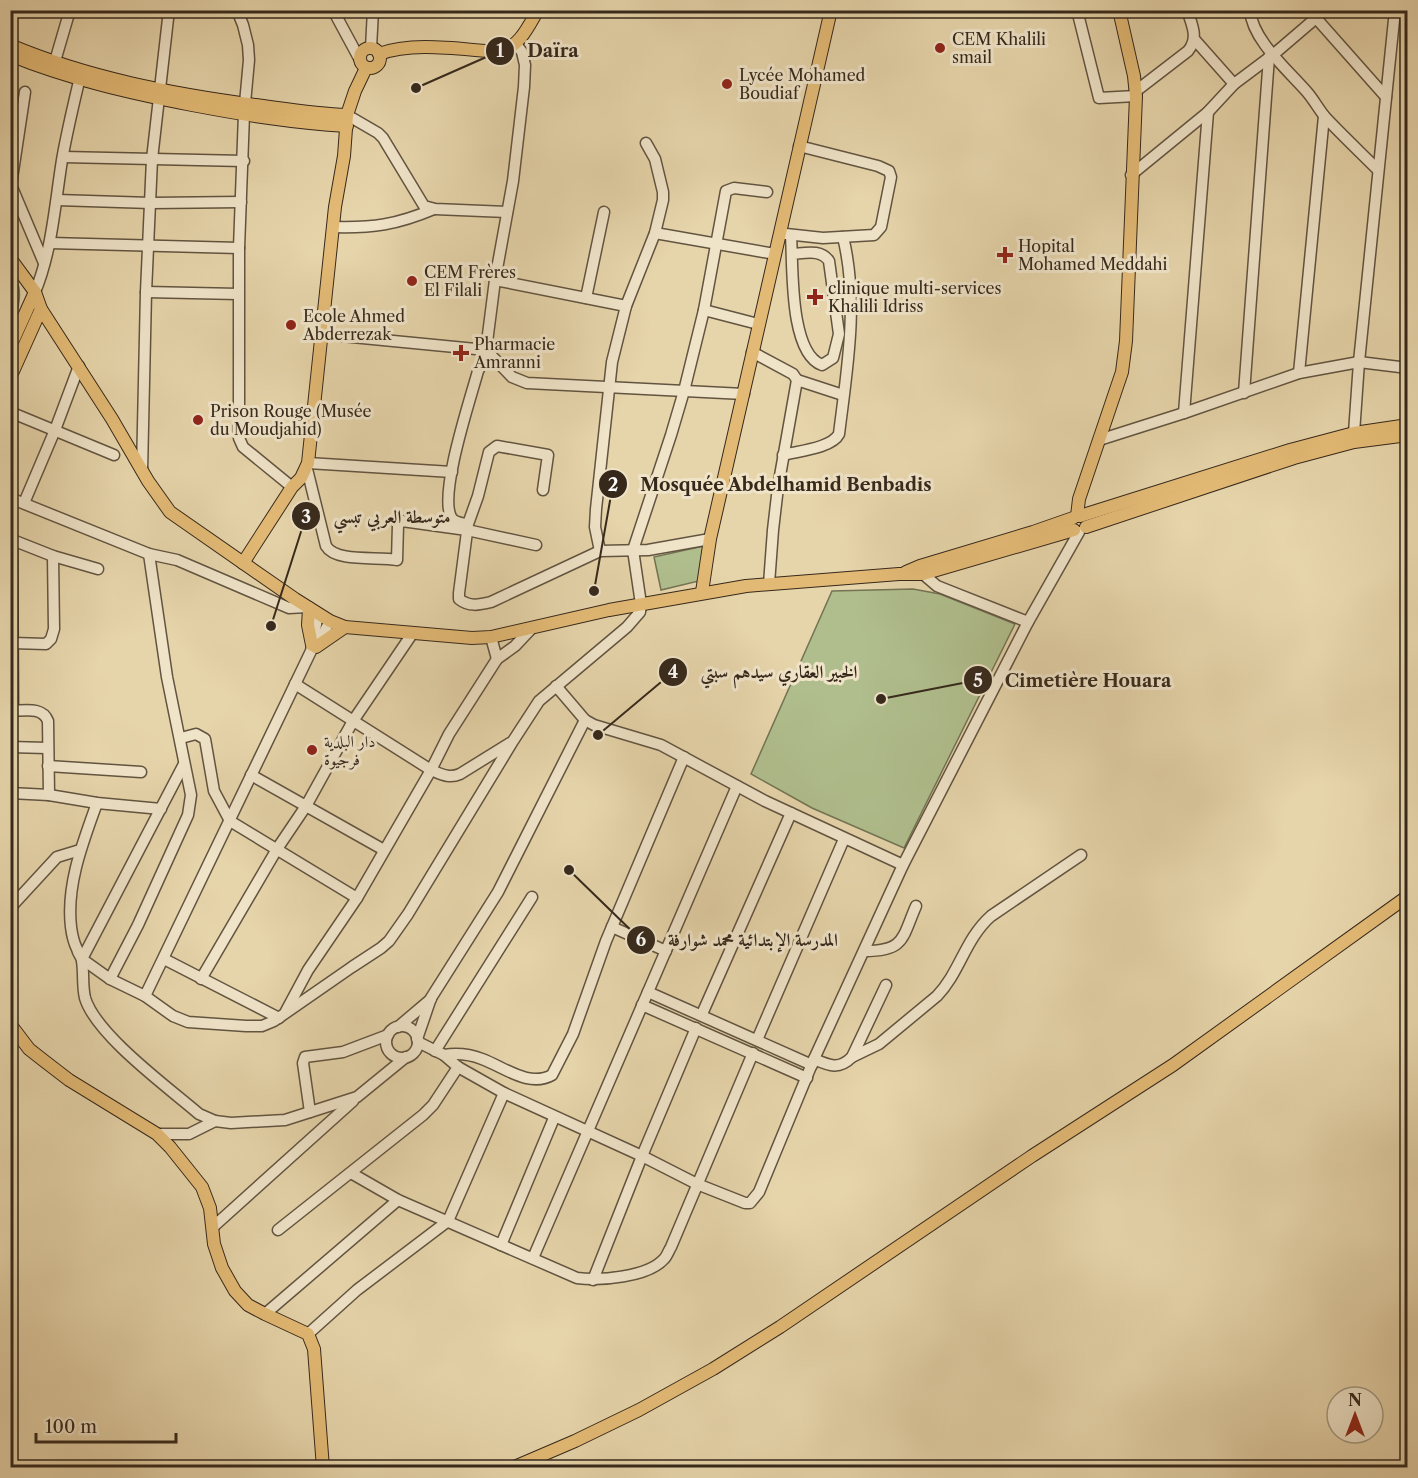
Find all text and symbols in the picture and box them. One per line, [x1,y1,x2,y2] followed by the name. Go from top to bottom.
[952,29,1046,67] place label: CEM Khalili smail
[485,33,591,69] callout: Daïra
[496,40,504,62] text: 1
[527,40,579,62] text: Daïra
[933,41,947,55] marker: CEM Khalili smail
[739,65,866,103] place label: Lycée Mohamed Boudiaf
[720,77,734,91] marker: Lycée Mohamed Boudiaf
[1018,236,1168,274] place label: Hopital Mohamed Meddahi
[996,246,1014,264] marker: Hopital Mohamed Meddahi
[424,262,516,300] place label: CEM Frères El Filali
[405,274,419,288] marker: CEM Frères El Filali
[828,278,1002,316] place label: clinique multi-services Khalili Idriss
[806,288,824,306] marker: clinique multi-services Khalili Idriss
[302,306,405,344] place label: Ecole Ahmed Abderrezak
[284,318,298,332] marker: Ecole Ahmed Abderrezak
[473,334,555,372] place label: Pharmacie Amranni
[452,344,470,362] marker: Pharmacie Amranni
[210,401,372,439] place label: Prison Rouge (Musée du Moudjahid)
[191,413,205,427] marker: Prison Rouge (Musée du Moudjahid)
[598,466,944,502] callout: Mosquée Abdelhamid Benbadis
[608,474,618,496] text: 2
[640,474,932,496] text: Mosquée Abdelhamid Benbadis
[291,498,462,534] callout: متوسطة العربي تبسي
[301,506,311,528] text: 3
[334,506,450,534] text: متوسطة العربي تبسي
[658,654,869,690] callout: الخبير العقاري سيدهم سبتي
[668,661,678,683] text: 4
[701,661,858,689] text: الخبير العقاري سيدهم سبتي
[963,662,1183,698] callout: Cimetière Houara
[973,670,983,692] text: 5
[1005,670,1172,692] text: Cimetière Houara
[324,731,375,770] place label: دار البلدية فرجيوة
[305,743,319,757] marker: دار البلدية فرجيوة
[626,922,850,958] callout: المدرسة الإبتدائية محمد شوارفة
[636,929,647,951] text: 6
[668,929,838,953] text: المدرسة الإبتدائية محمد شوارفة
[1325,1385,1385,1445] north arrow
[1348,1390,1362,1410] text: N
[36,1406,176,1444] scale bar
[45,1416,97,1438] text: 100 m

